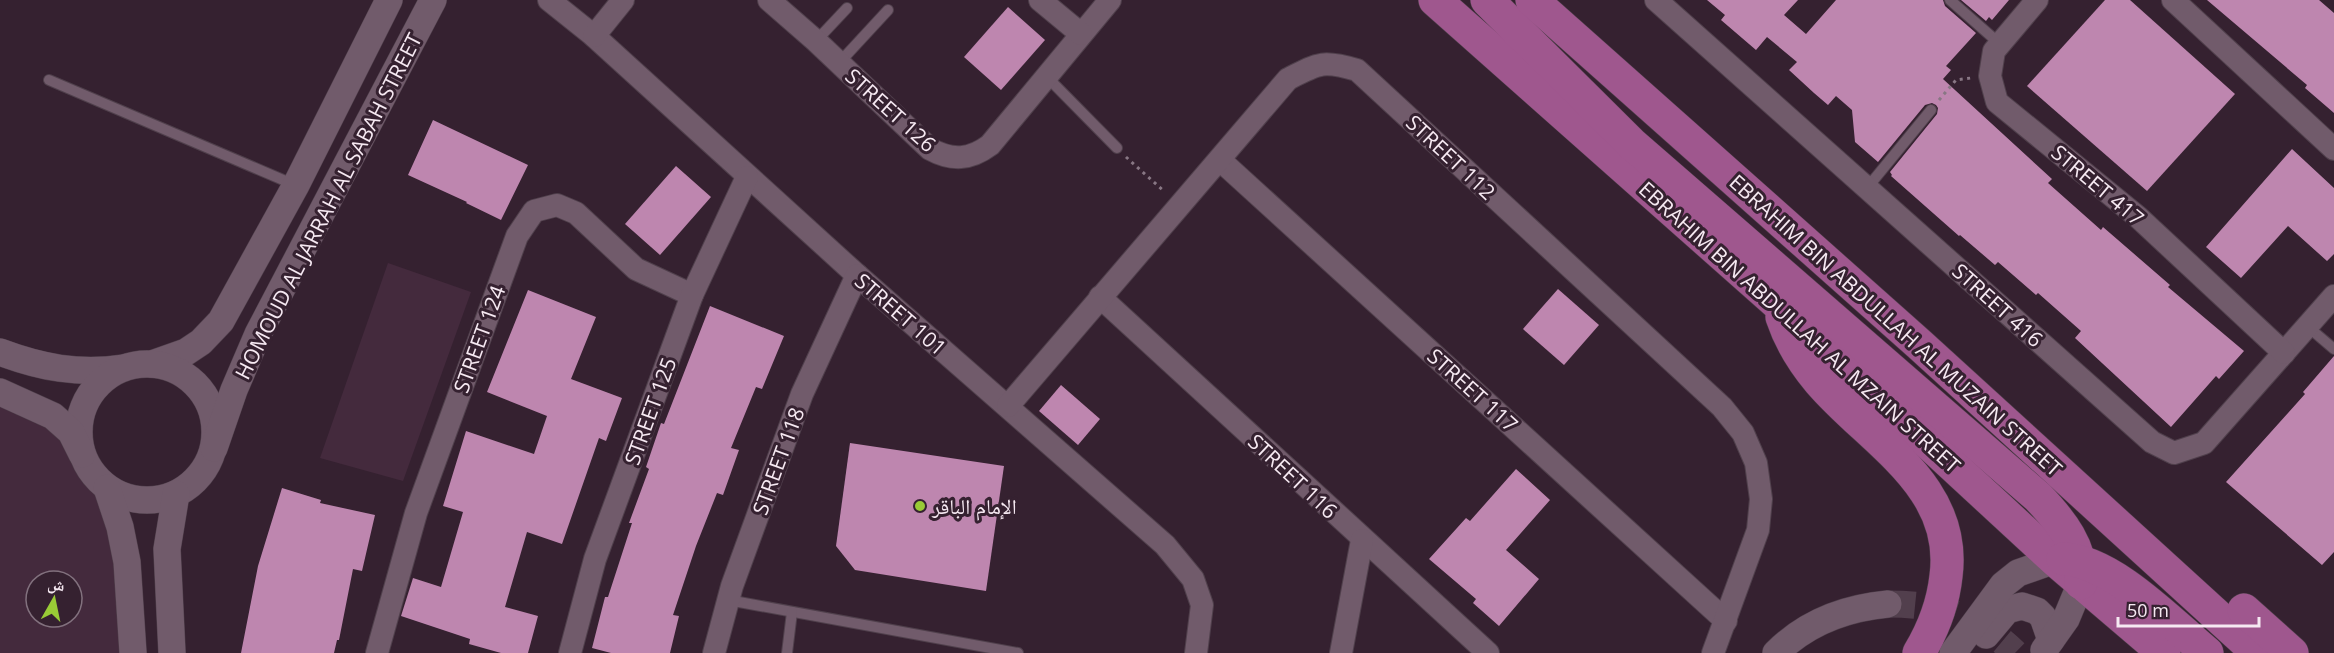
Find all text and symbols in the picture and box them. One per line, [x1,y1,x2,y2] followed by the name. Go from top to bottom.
[228,28,428,384] street label: HOMOUD AL JARRAH AL SABAH STREET
[840,62,942,158] street label: STREET 126
[1400,108,1502,206] street label: STREET 112
[2046,138,2150,232] street label: STREET 417
[1724,168,2069,482] street label: EBRAHIM BIN ABDULLAH AL MUZAIN STREET
[1633,175,1967,479] street label: EBRAHIM BIN ABDULLAH AL MZAIN STREET
[1947,257,2049,353] street label: STREET 416
[849,267,953,361] street label: STREET 101
[447,281,511,397] street label: STREET 124
[1422,342,1524,438] street label: STREET 117
[618,353,682,469] street label: STREET 125
[746,403,810,519] street label: STREET 118
[1242,427,1344,525] street label: STREET 116
[931,492,1017,521] place label: الإمام الباقر
[913,499,927,513] marker: الإمام الباقر
[24,569,84,629] north arrow
[46,572,66,596] text: ش
[2118,590,2259,628] scale bar
[2127,598,2169,622] text: 50 m

